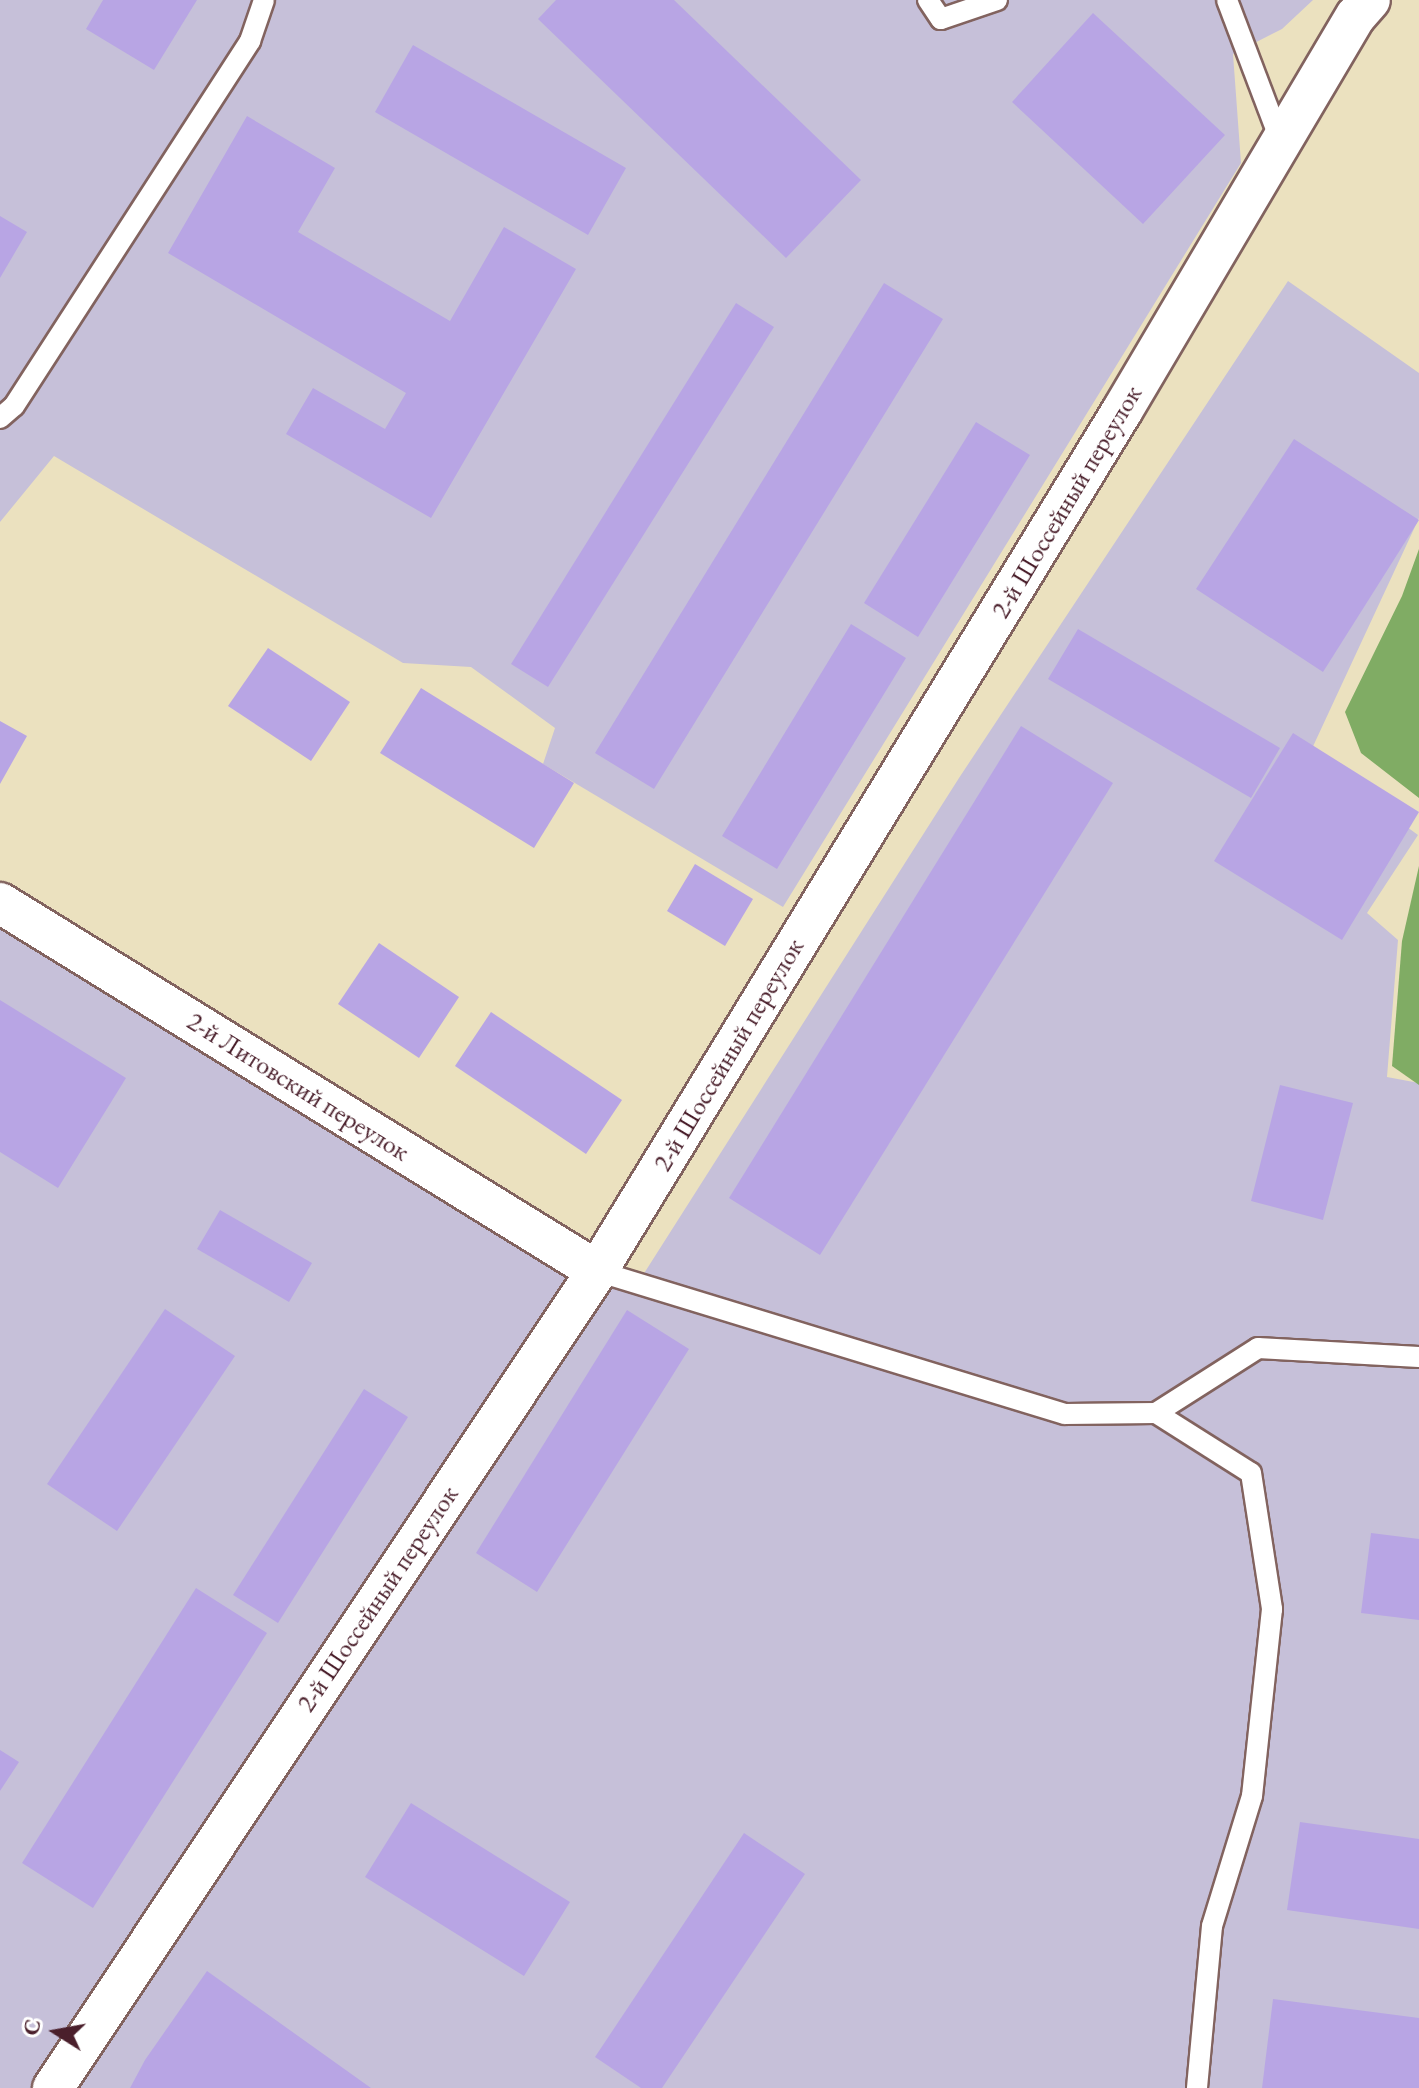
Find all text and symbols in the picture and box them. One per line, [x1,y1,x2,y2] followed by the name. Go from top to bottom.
[985,380,1149,624] street label: 2-й Шоссейный переулок
[647,933,811,1177] street label: 2-й Шоссейный переулок
[181,1006,415,1168] street label: 2-й Литовский переулок
[291,1480,465,1718] street label: 2-й Шоссейный переулок
[16,1992,96,2072] north arrow
[16,2017,48,2038] text: С

